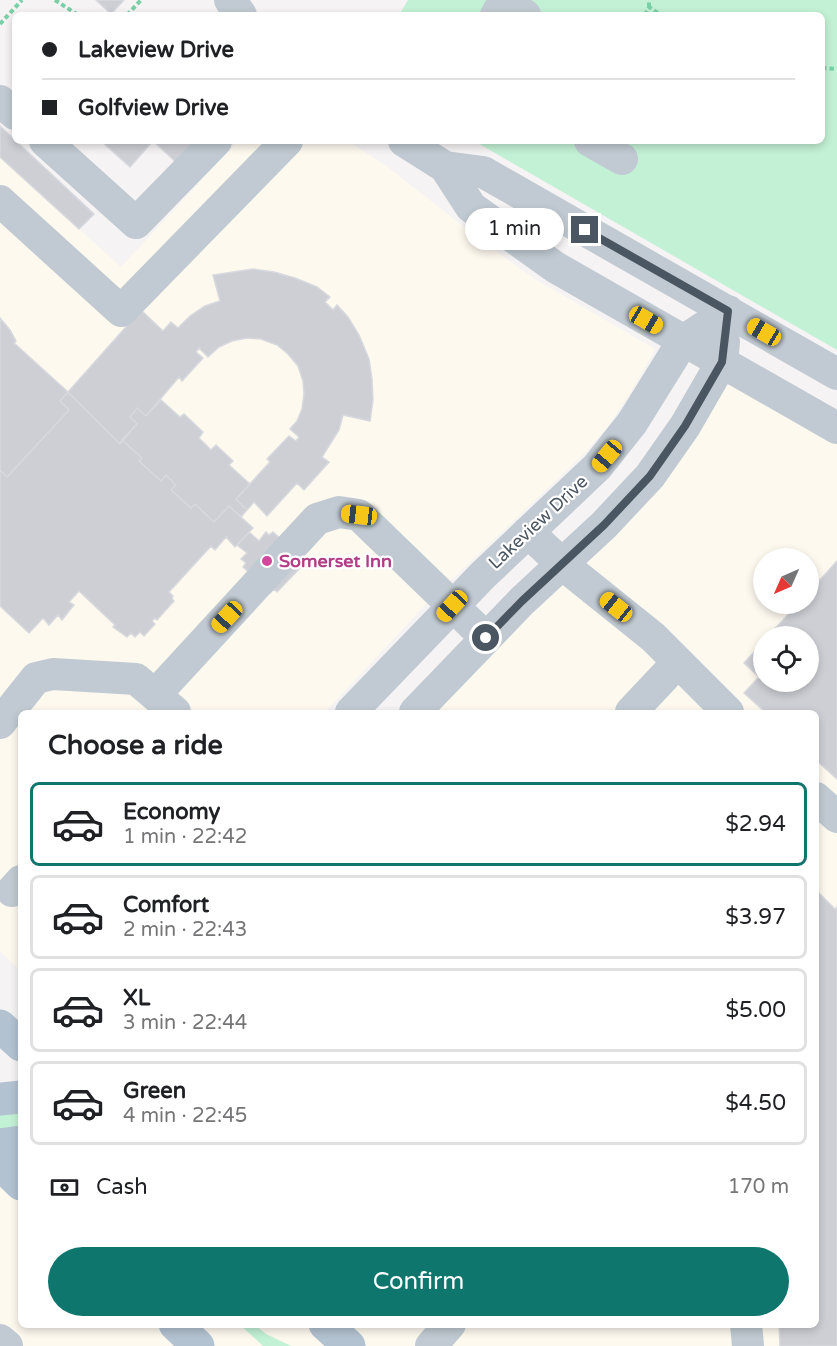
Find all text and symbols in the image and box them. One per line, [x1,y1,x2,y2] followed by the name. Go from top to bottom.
[78,37,234,63] text: Lakeview Drive
[78,95,229,121] text: Golfview Drive
[465,209,564,251] callout: 1 min
[571,216,598,243] route end
[488,217,541,241] text: 1 min
[626,303,666,337] car
[744,315,784,349] car
[589,436,625,476] car
[484,470,592,574] street label: Lakeview Drive
[340,504,378,526] car
[753,548,819,614] north arrow
[753,548,819,692] map controls
[279,550,392,572] place label: Somerset Inn
[260,554,274,568] marker: Somerset Inn
[433,587,471,625] car
[596,589,636,625] car
[208,598,246,636] car
[472,624,499,651] route start
[753,626,819,692] button: locate
[48,729,223,762] text: Choose a ride
[51,797,105,851] icon: car
[123,799,220,825] text: Economy
[725,811,786,837] text: $2.94
[123,825,247,849] text: 1 min · 22:42
[51,890,105,944] icon: car
[123,892,209,918] text: Comfort
[725,904,786,930] text: $3.97
[123,918,247,942] text: 2 min · 22:43
[51,983,105,1037] icon: car
[123,985,150,1011] text: XL
[725,997,786,1023] text: $5.00
[123,1011,247,1035] text: 3 min · 22:44
[51,1076,105,1130] icon: car
[123,1078,186,1104] text: Green
[725,1090,786,1116] text: $4.50
[123,1104,247,1128] text: 4 min · 22:45
[48,1171,81,1204] icon: cash
[96,1174,148,1200] text: Cash
[728,1175,789,1199] text: 170 m
[48,1247,789,1316] button: Confirm

